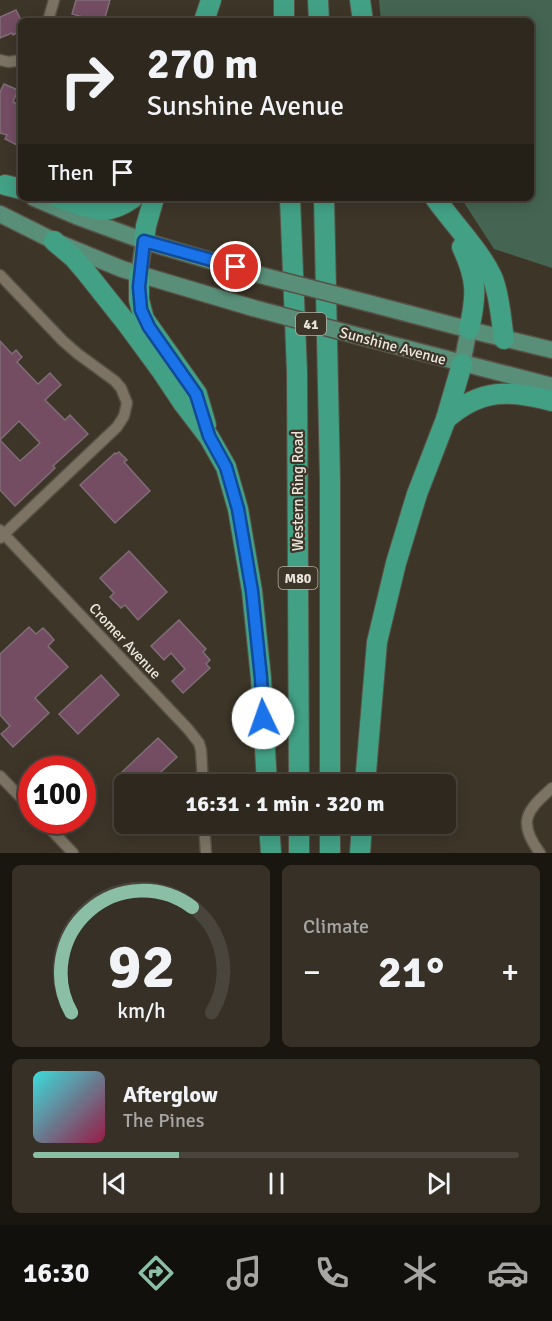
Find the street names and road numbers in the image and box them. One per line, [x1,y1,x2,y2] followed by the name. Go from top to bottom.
[296,313,326,335] road number: 41
[338,323,448,369] street label: Sunshine Avenue
[289,431,307,551] street label: Western Ring Road
[278,567,318,589] road number: M80
[85,599,165,683] street label: Cromer Avenue

